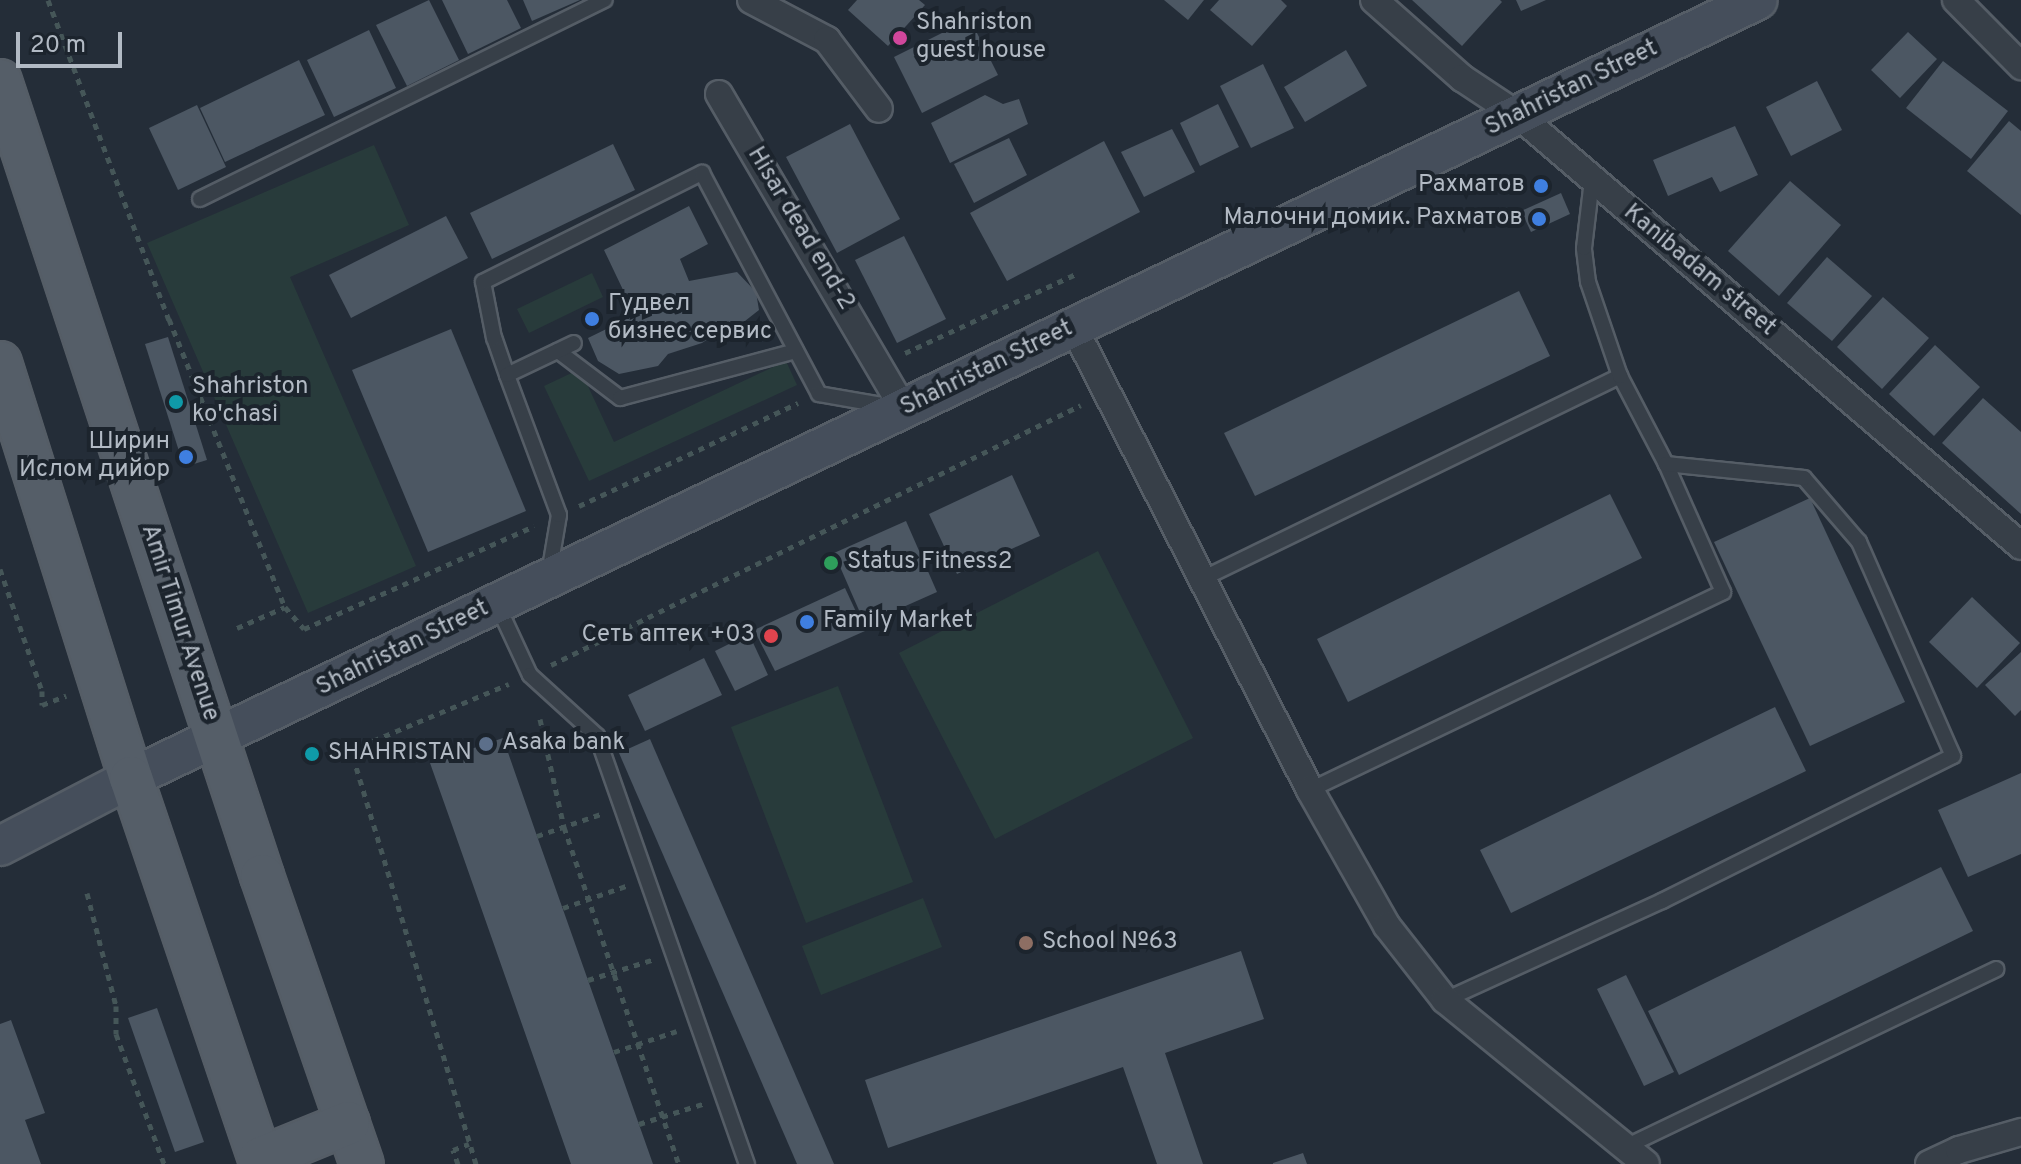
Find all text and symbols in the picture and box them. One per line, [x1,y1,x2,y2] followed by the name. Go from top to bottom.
[916,10,1046,66] place label: Shahriston guest house
[20,16,126,66] scale bar
[891,29,909,47] marker: Shahriston guest house
[30,31,86,61] text: 20 m
[1481,35,1663,143] street label: Shahristan Street
[740,142,860,316] street label: Hisar dead end-2
[1418,172,1525,200] place label: Рахматов
[1532,177,1550,195] marker: Рахматов
[1617,199,1781,343] street label: Kanibadam street
[1223,205,1523,233] place label: Малочни домик. Рахматов
[1530,210,1548,228] marker: Малочни домик. Рахматов
[608,291,772,347] place label: Гудвел бизнес сервис
[583,310,601,328] marker: Гудвел бизнес сервис
[896,315,1078,423] street label: Shahristan Street
[192,374,308,430] place label: Shahriston ko'chasi
[167,393,185,411] marker: Shahriston ko'chasi
[19,429,170,485] place label: Ширин Ислом дийор
[177,448,195,466] marker: Ширин Ислом дийор
[133,520,225,726] street label: Amir Timur Avenue
[847,549,1012,577] place label: Status Fitness2
[822,554,840,572] marker: Status Fitness2
[312,595,494,703] street label: Shahristan Street
[823,608,973,636] place label: Family Market
[798,613,816,631] marker: Family Market
[581,622,755,650] place label: Сеть аптек +03
[762,627,780,645] marker: Сеть аптек +03
[502,730,625,758] place label: Asaka bank
[477,735,495,753] marker: Asaka bank
[328,740,472,768] place label: SHAHRISTAN
[303,745,321,763] marker: SHAHRISTAN
[1042,929,1178,957] place label: School №63
[1017,934,1035,952] marker: School №63

